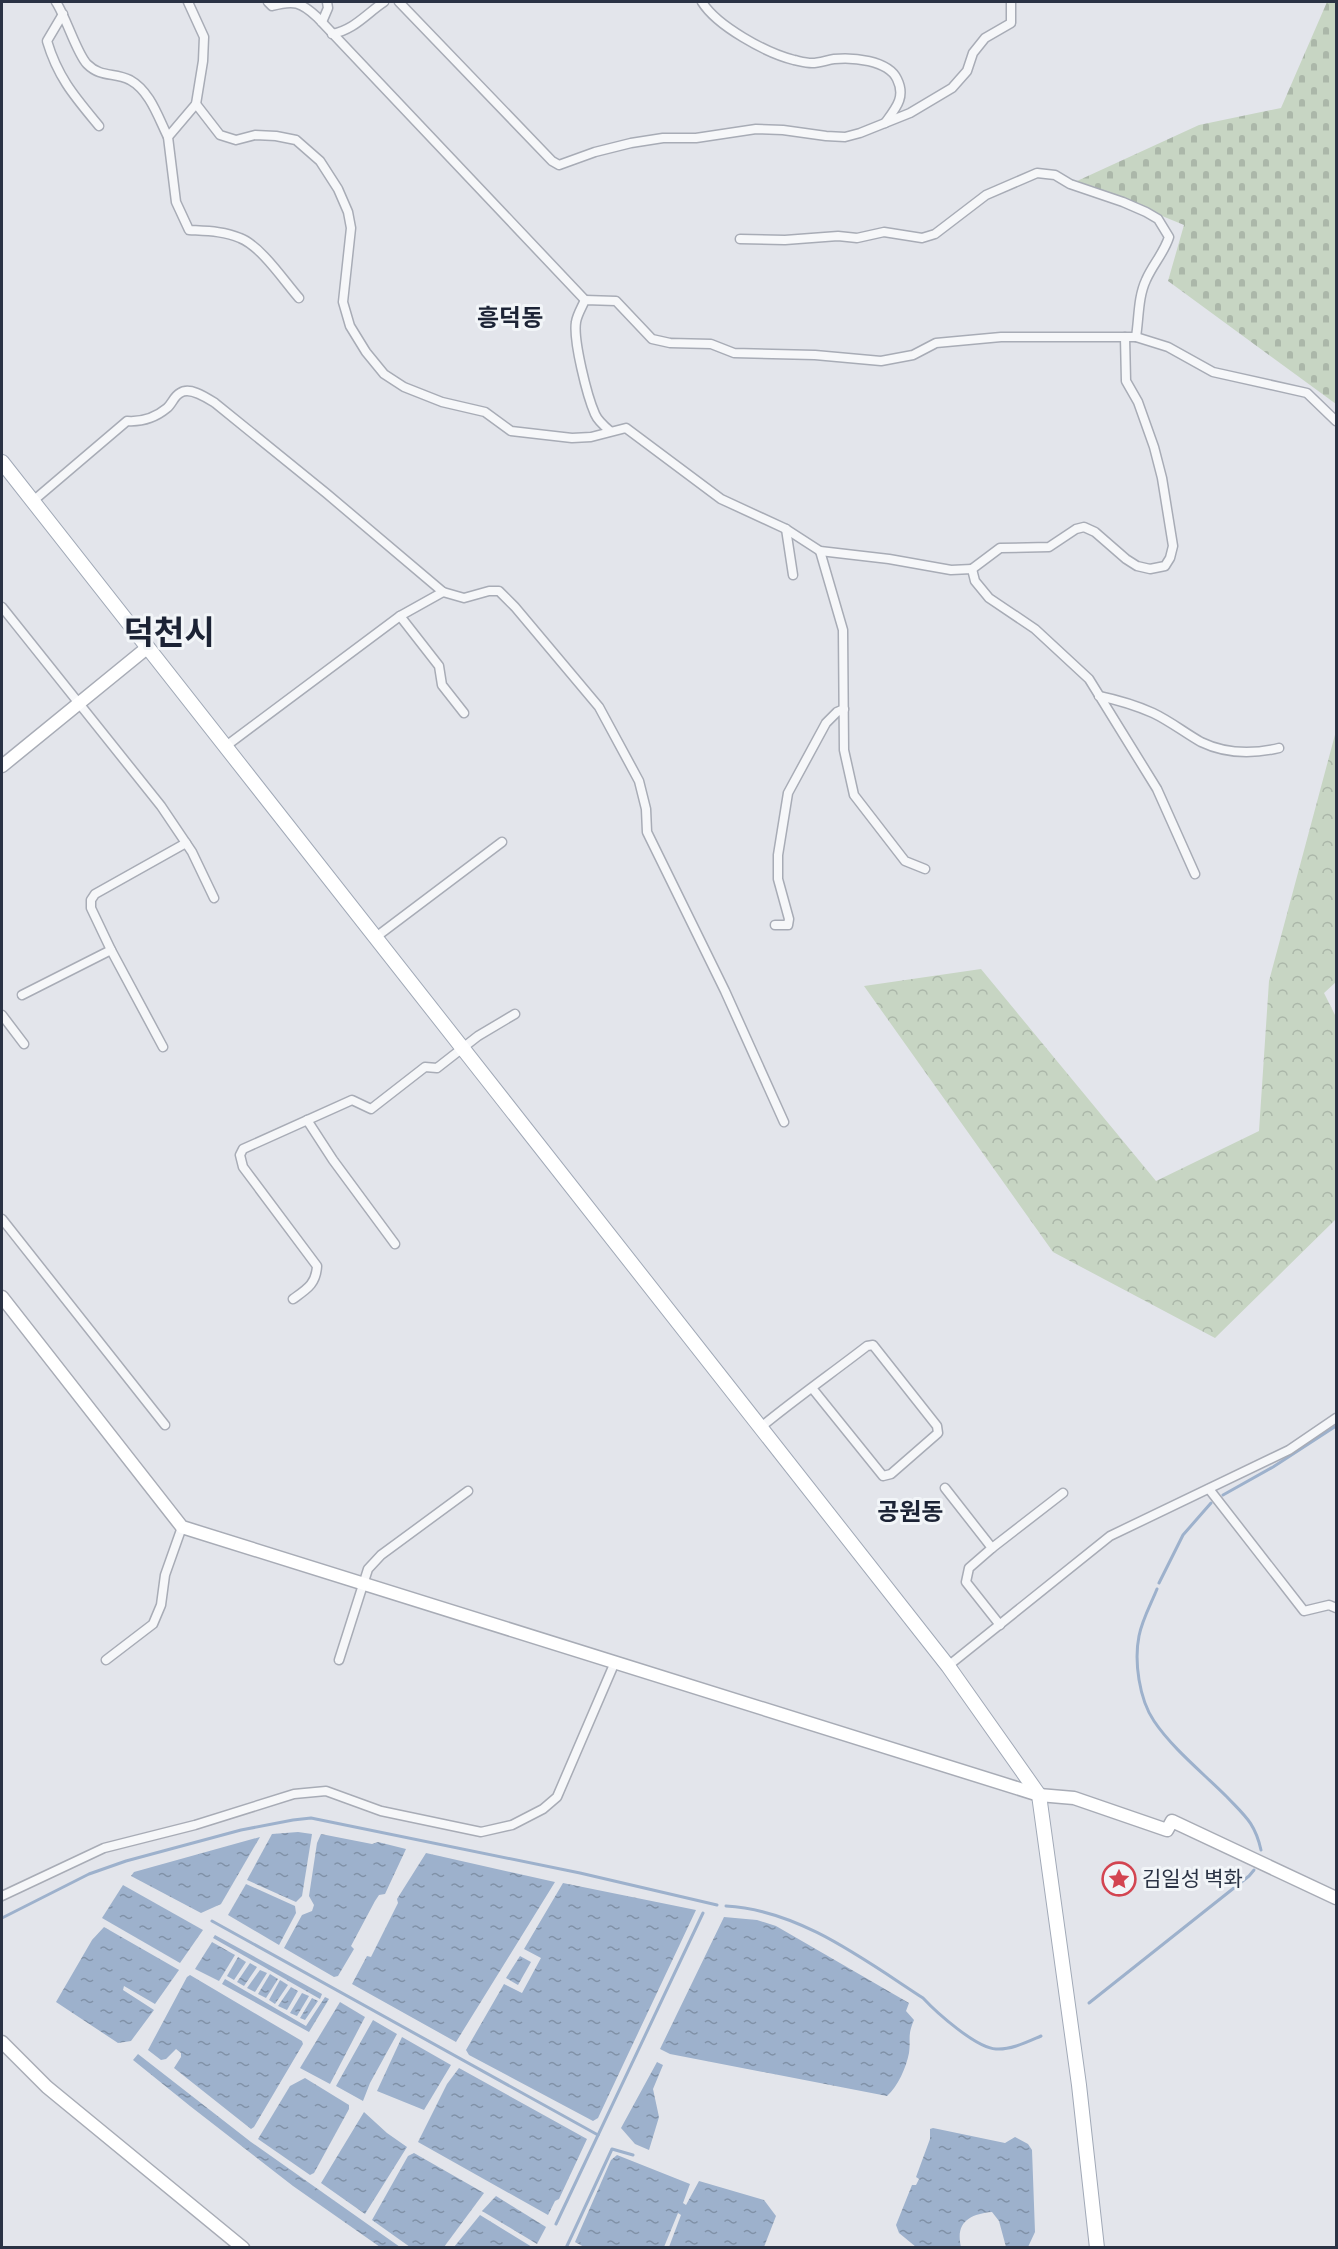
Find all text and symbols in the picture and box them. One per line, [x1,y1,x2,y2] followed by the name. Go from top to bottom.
[477,302,543,331] district label: 흥덕동
[123,611,215,651] district label: 덕천시
[877,1496,943,1525] district label: 공원동
[1101,1861,1137,1897] place icon: 김일성 벽화
[1142,1865,1243,1890] place label: 김일성 벽화

